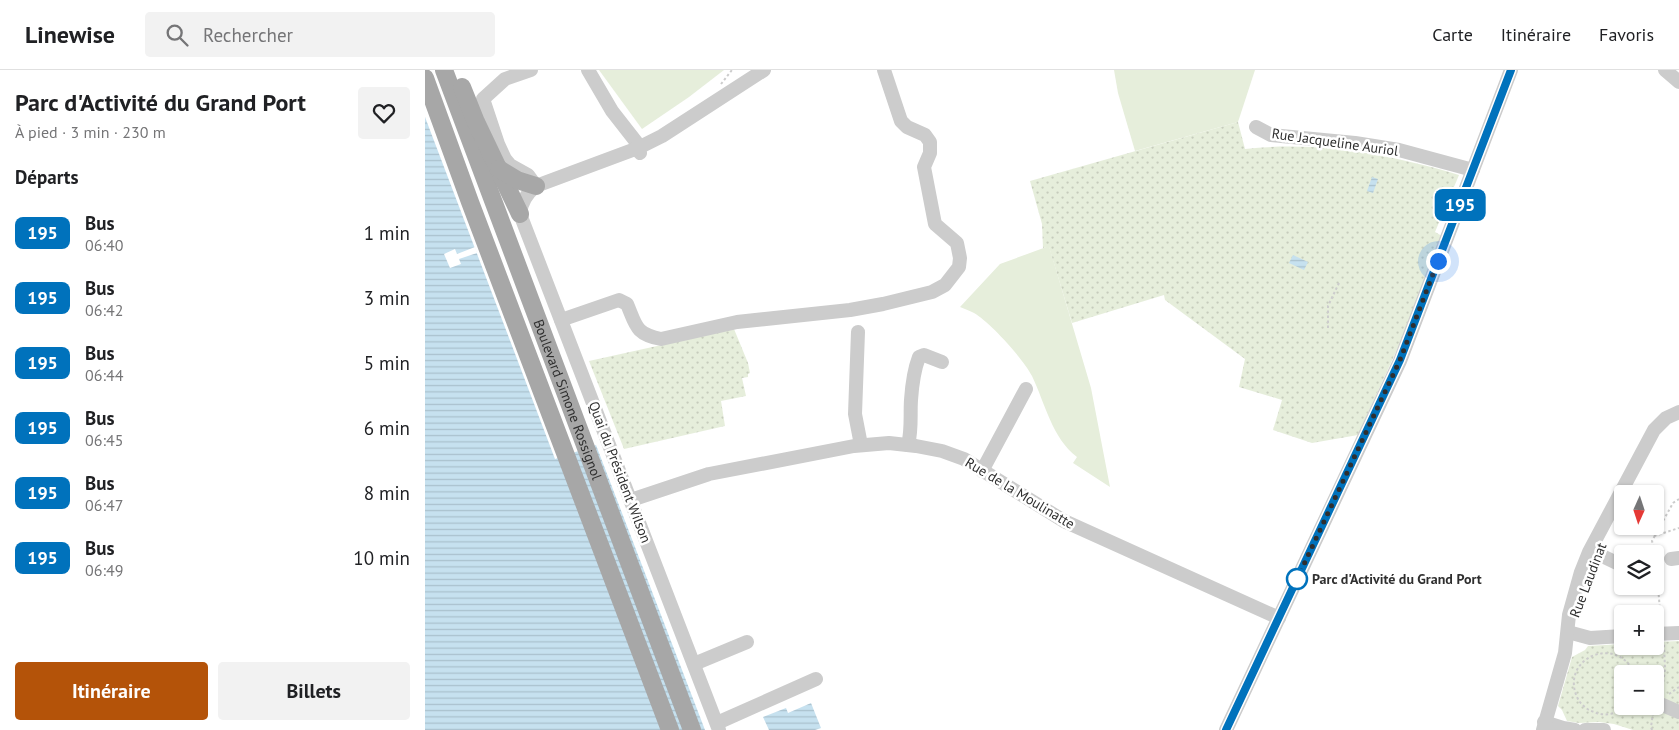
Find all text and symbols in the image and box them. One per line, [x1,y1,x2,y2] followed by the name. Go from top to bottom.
[145,12,495,57] search box
[25,19,115,50] text: Linewise
[163,21,191,49] icon: search
[203,23,293,47] text: Rechercher
[1432,23,1473,46] text: Carte
[1501,23,1571,46] text: Itinéraire
[1599,23,1654,46] text: Favoris
[15,87,306,118] text: Parc d'Activité du Grand Port
[358,87,410,139] button: heart
[15,122,166,142] text: À pied · 3 min · 230 m
[1271,124,1399,160] street label: Rue Jacqueline Auriol
[15,165,79,189] text: Départs
[1431,189,1489,221] line badge: 195
[1445,193,1475,216] text: 195
[85,211,114,235] text: Bus
[27,221,58,244] text: 195
[364,221,410,245] text: 1 min
[85,235,123,255] text: 06:40
[1426,249,1451,274] your location
[85,276,114,300] text: Bus
[27,286,58,309] text: 195
[364,286,410,310] text: 3 min
[85,300,123,320] text: 06:42
[529,317,606,482] street label: Boulevard Simone Rossignol
[85,341,114,365] text: Bus
[27,351,58,374] text: 195
[364,351,410,375] text: 5 min
[85,365,123,385] text: 06:44
[585,399,655,545] street label: Quai du Président Wilson
[85,406,114,430] text: Bus
[27,416,58,439] text: 195
[364,416,410,440] text: 6 min
[85,430,123,450] text: 06:45
[962,453,1078,533] street label: Rue de la Moulinatte
[85,471,114,495] text: Bus
[27,481,58,504] text: 195
[364,481,410,505] text: 8 min
[1614,485,1664,535] north arrow
[1614,485,1664,715] map controls
[85,495,123,515] text: 06:47
[85,536,114,560] text: Bus
[1566,540,1611,620] street label: Rue Laudinat
[1614,545,1664,595] button: layers
[27,546,58,569] text: 195
[353,546,410,570] text: 10 min
[85,560,123,580] text: 06:49
[1286,568,1308,590] marker: Parc d'Activité du Grand Port
[1312,570,1482,588] place label: Parc d'Activité du Grand Port
[1614,605,1664,655] button: +
[15,662,208,720] button: Itinéraire
[218,662,410,720] button: Billets
[1614,665,1664,715] button: −

